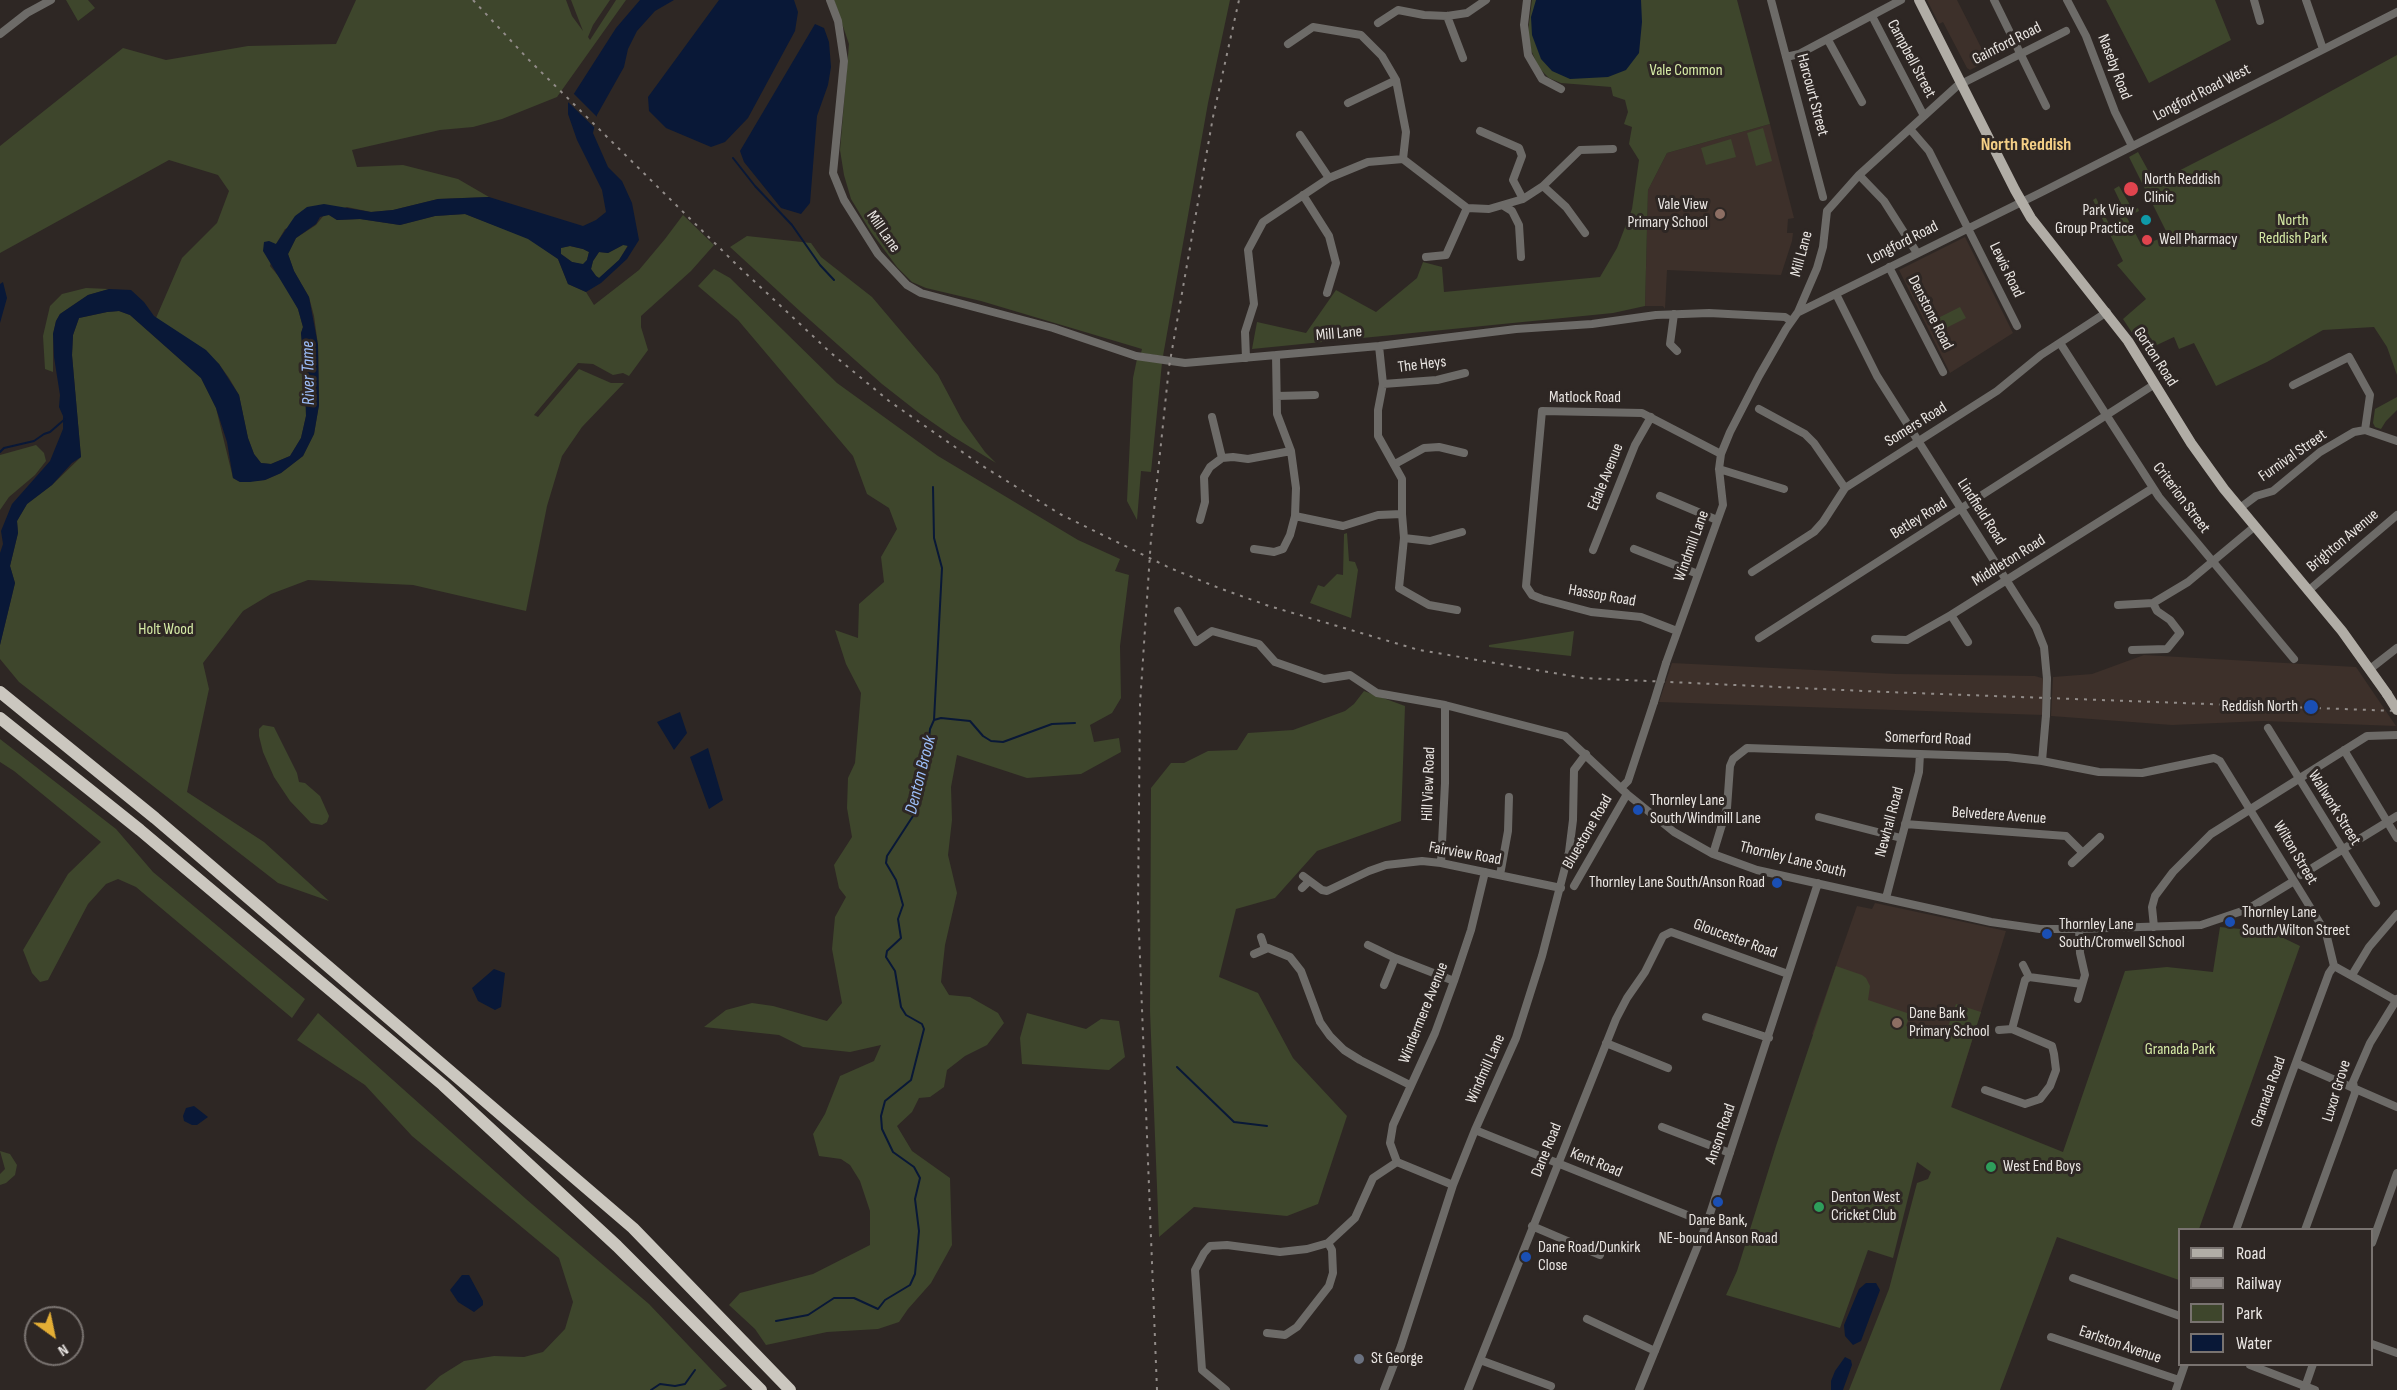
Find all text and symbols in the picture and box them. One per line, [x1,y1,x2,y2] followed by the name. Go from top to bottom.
[1882,17,1940,101] street label: Campbell Street
[1969,18,2045,70] street label: Gainford Road
[2093,32,2135,102] street label: Naseby Road
[1792,52,1832,138] street label: Harcourt Street
[2150,60,2254,126] street label: Longford Road West
[1649,61,1723,81] park label: Vale Common
[1981,134,2071,156] district label: North Reddish
[2144,170,2220,208] place label: North Reddish Clinic
[2122,180,2140,198] marker: North Reddish Clinic
[1627,195,1708,233] place label: Vale View Primary School
[2055,201,2134,239] place label: Park View Group Practice
[1713,207,1727,221] marker: Vale View Primary School
[862,208,904,256] street label: Mill Lane
[2259,211,2327,249] park label: North Reddish Park
[2139,213,2153,227] marker: Park View Group Practice
[1864,217,1942,269] street label: Longford Road
[1787,229,1817,279] street label: Mill Lane
[2159,230,2237,250] place label: Well Pharmacy
[2140,233,2154,247] marker: Well Pharmacy
[1984,239,2028,301] street label: Lewis Road
[1903,273,1957,353] street label: Denstone Road
[1315,322,1363,346] street label: Mill Lane
[2129,324,2181,390] street label: Gorton Road
[298,341,320,405] water label: River Tame
[1397,353,1447,377] street label: The Heys
[1549,388,1621,408] street label: Matlock Road
[1881,398,1951,452] street label: Somers Road
[2255,426,2331,486] street label: Furnival Street
[1584,441,1628,513] street label: Edale Avenue
[2148,459,2214,537] street label: Criterion Street
[1953,475,2009,549] street label: Lindfield Road
[1887,494,1951,544] street label: Betley Road
[2303,505,2383,577] street label: Brighton Avenue
[1670,508,1714,584] street label: Windmill Lane
[1969,531,2049,591] street label: Middleton Road
[1567,581,1637,611] street label: Hassop Road
[138,620,194,640] park label: Holt Wood
[2222,697,2298,717] place label: Reddish North
[2302,698,2320,716] marker: Reddish North
[1885,728,1971,750] street label: Somerford Road
[901,733,941,817] water label: Denton Brook
[1418,747,1440,821] street label: Hill View Road
[2303,767,2365,849] street label: Wallwork Street
[1871,785,1909,859] street label: Newhall Road
[1559,791,1617,873] street label: Bluestone Road
[1650,791,1761,829] place label: Thornley Lane South/Windmill Lane
[1631,803,1645,817] marker: Thornley Lane South/Windmill Lane
[1951,803,2047,829] street label: Belvedere Avenue
[2269,818,2321,888] street label: Wilton Street
[1738,837,1848,883] street label: Thornley Lane South
[1427,838,1503,870] street label: Fairview Road
[1589,873,1765,893] place label: Thornley Lane South/Anson Road
[1770,876,1784,890] marker: Thornley Lane South/Anson Road
[2242,903,2350,941] place label: Thornley Lane South/Wilton Street
[1690,915,1780,963] street label: Gloucester Road
[2059,915,2185,953] place label: Thornley Lane South/Cromwell School
[2223,915,2237,929] marker: Thornley Lane South/Wilton Street
[2040,927,2054,941] marker: Thornley Lane South/Cromwell School
[1395,960,1453,1066] street label: Windermere Avenue
[1909,1004,1990,1042] place label: Dane Bank Primary School
[1890,1016,1904,1030] marker: Dane Bank Primary School
[1462,1031,1510,1107] street label: Windmill Lane
[2145,1040,2215,1060] park label: Granada Park
[2247,1054,2291,1130] street label: Granada Road
[2319,1058,2355,1124] street label: Luxor Grove
[1702,1101,1740,1167] street label: Anson Road
[1528,1120,1566,1180] street label: Dane Road
[1567,1144,1625,1182] street label: Kent Road
[2003,1157,2081,1177] place label: West End Boys
[1984,1160,1998,1174] marker: West End Boys
[1831,1188,1900,1226] place label: Denton West Cricket Club
[1711,1195,1725,1209] marker: Dane Bank, NE-bound Anson Road
[1812,1200,1826,1214] marker: Denton West Cricket Club
[1658,1211,1778,1249] place label: Dane Bank, NE-bound Anson Road
[2178,1228,2373,1366] legend
[1538,1238,1640,1276] place label: Dane Road/Dunkirk Close
[2236,1243,2266,1264] text: Road
[1519,1250,1533,1264] marker: Dane Road/Dunkirk Close
[2236,1273,2281,1294] text: Railway
[2236,1303,2262,1324] text: Park
[24,1306,84,1366] north arrow
[2076,1322,2164,1368] street label: Earlston Avenue
[2236,1333,2272,1354] text: Water
[54,1340,72,1360] text: N
[1371,1349,1423,1369] place label: St George
[1352,1352,1366,1366] marker: St George

